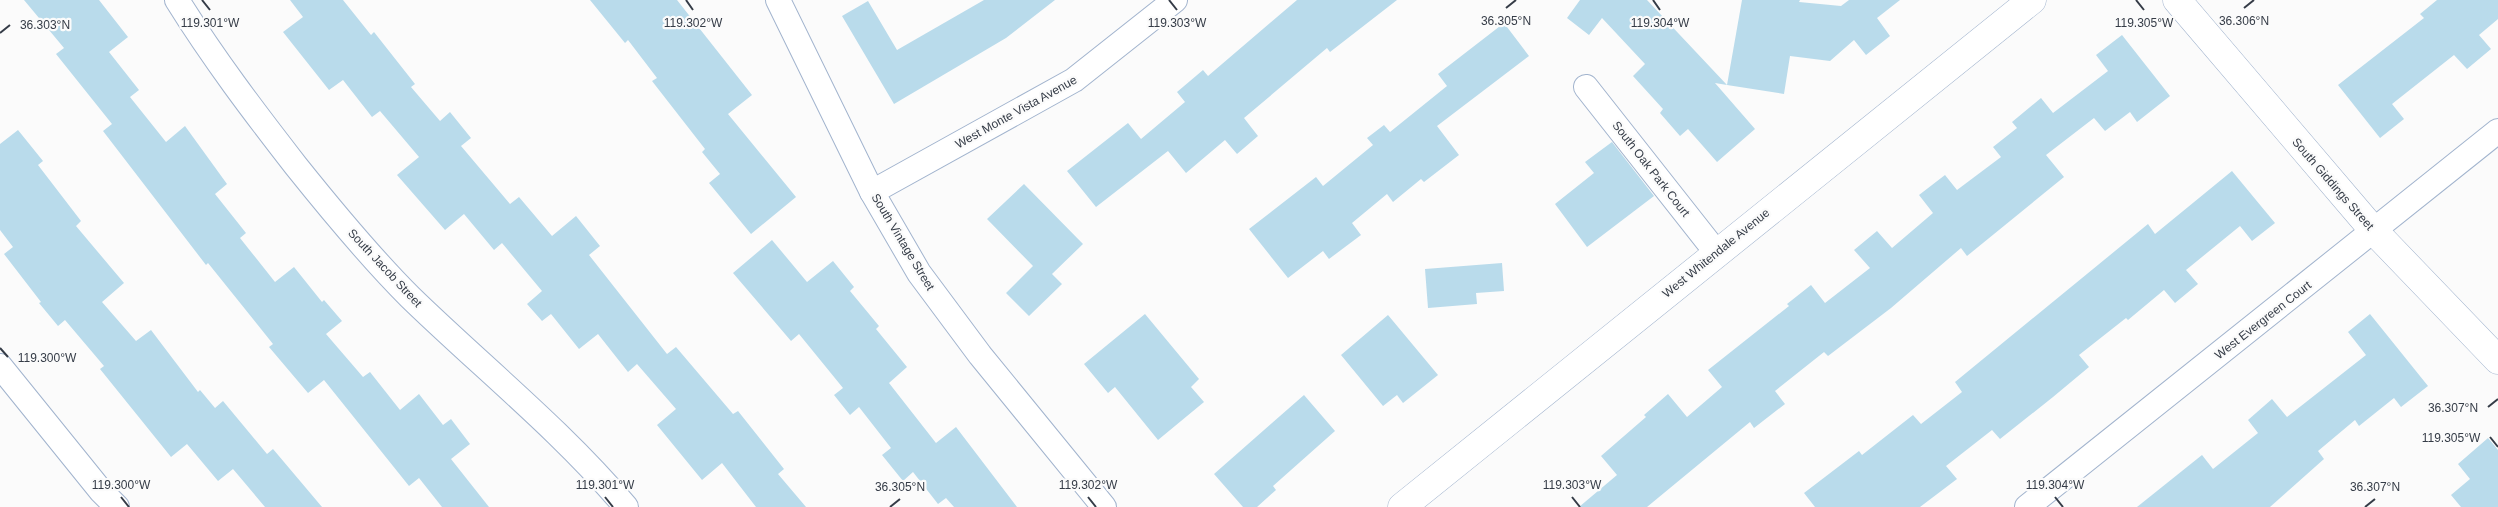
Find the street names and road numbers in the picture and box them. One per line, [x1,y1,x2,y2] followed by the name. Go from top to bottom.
[953,73,1079,151] street label: West Monte Vista Avenue
[1609,118,1693,220] street label: South Oak Park Court
[2289,135,2377,233] street label: South Giddings Street
[869,191,938,294] street label: South Vintage Street
[1660,205,1773,300] street label: West Whitendale Avenue
[345,226,425,311] street label: South Jacob Street
[2212,278,2315,362] street label: West Evergreen Court

